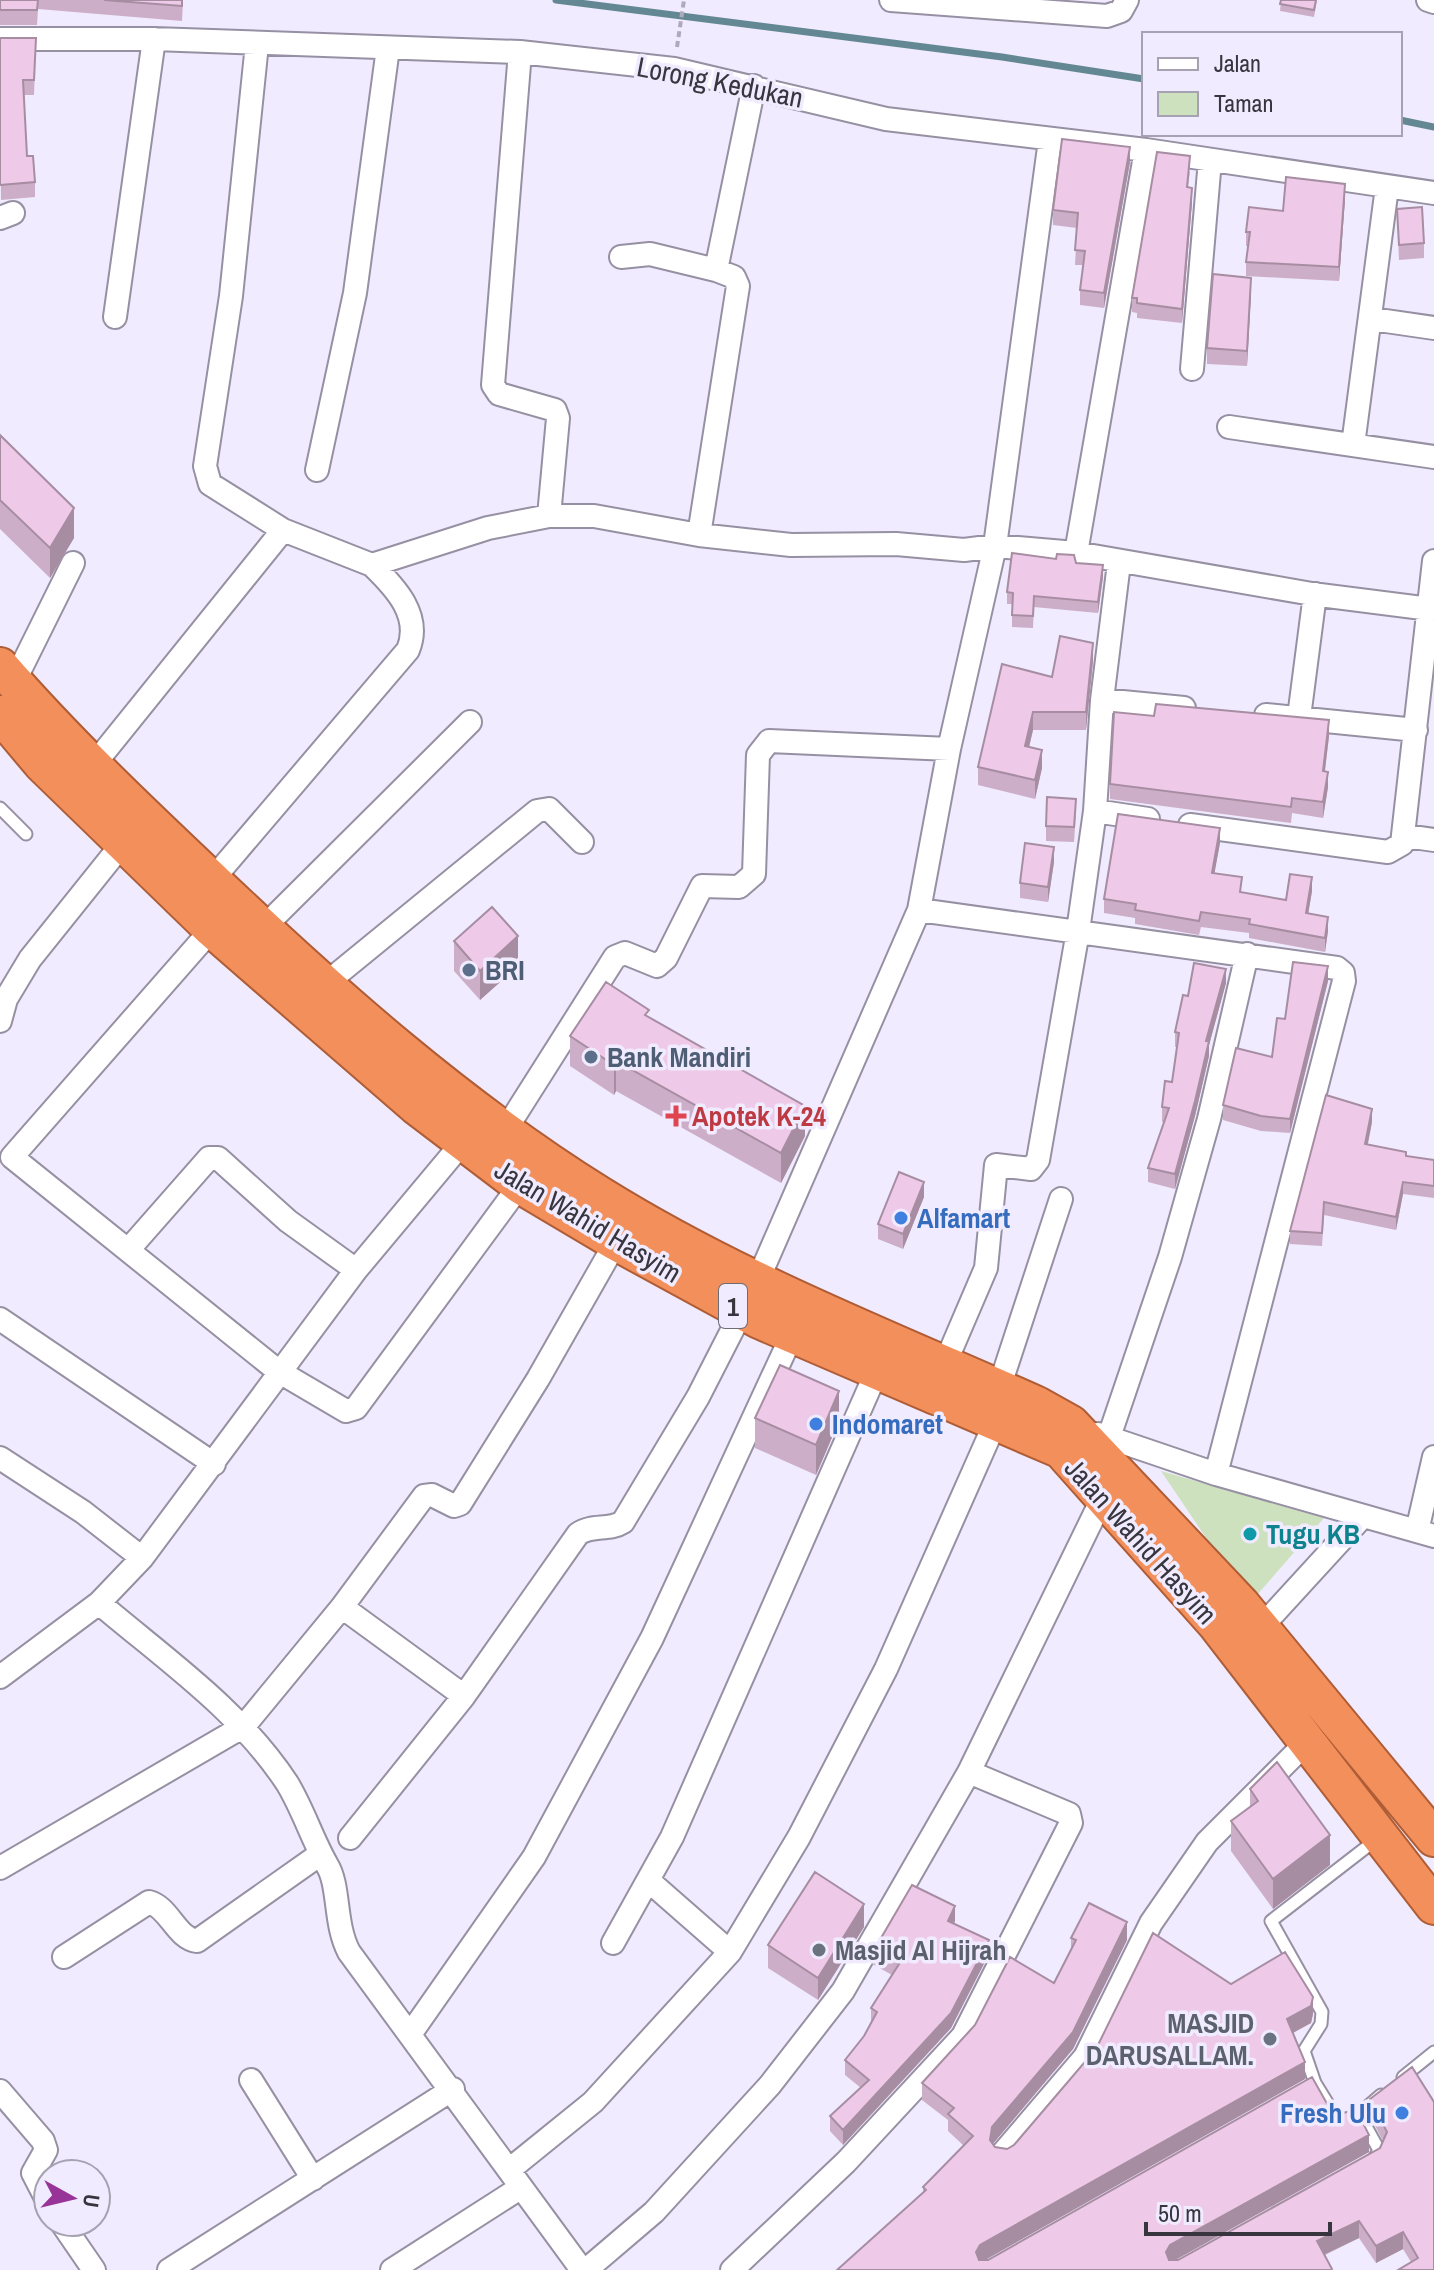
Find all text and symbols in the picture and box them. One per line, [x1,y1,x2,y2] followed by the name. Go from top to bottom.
[1142,32,1402,136] legend
[634,47,806,117] street label: Lorong Kedukan
[1214,47,1261,79] text: Jalan
[1214,87,1273,119] text: Taman
[485,951,525,989] place label: BRI
[460,961,478,979] marker: BRI
[607,1038,751,1076] place label: Bank Mandiri
[582,1048,600,1066] marker: Bank Mandiri
[692,1097,826,1135] place label: Apotek K-24
[667,1107,685,1125] marker: Apotek K-24
[488,1150,688,1292] street label: Jalan Wahid Hasyim
[917,1199,1010,1237] place label: Alfamart
[892,1209,910,1227] marker: Alfamart
[719,1284,747,1328] road number: 1
[832,1405,943,1443] place label: Indomaret
[807,1415,825,1433] marker: Indomaret
[1056,1450,1226,1632] street label: Jalan Wahid Hasyim
[1266,1515,1360,1553] place label: Tugu KB
[1241,1525,1259,1543] marker: Tugu KB
[835,1931,1006,1969] place label: Masjid Al Hijrah
[810,1941,828,1959] marker: Masjid Al Hijrah
[1086,2004,1254,2074] place label: MASJID DARUSALLAM.
[1261,2030,1279,2048] marker: MASJID DARUSALLAM.
[1280,2094,1386,2132] place label: Fresh Ulu
[1393,2104,1411,2122] marker: Fresh Ulu
[32,2158,112,2238] north arrow
[1146,2186,1330,2236] scale bar
[76,2192,108,2209] text: U
[1158,2197,1202,2229] text: 50 m

